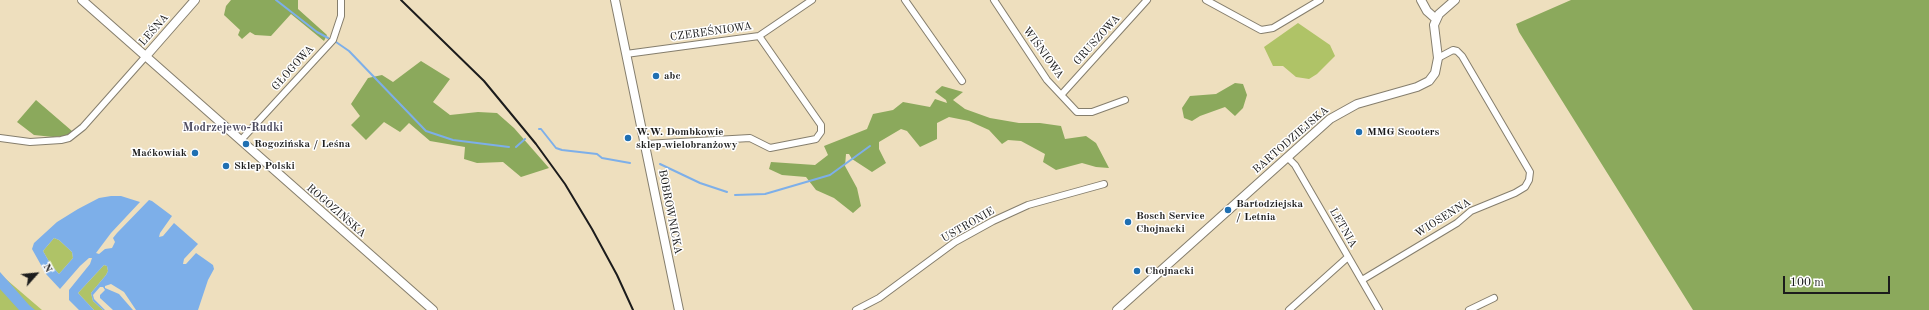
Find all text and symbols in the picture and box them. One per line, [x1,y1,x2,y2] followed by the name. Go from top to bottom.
[136,11,172,49] street label: LEŚNA
[1071,12,1123,68] street label: GRUSZOWA
[669,20,753,44] street label: CZEREŚNIOWA
[1020,24,1066,82] street label: WIŚNIOWA
[269,43,317,93] street label: GŁOGOWA
[664,69,681,83] place label: abc
[651,71,661,81] marker: abc
[1250,103,1332,177] street label: BARTODZIEJSKA
[183,121,283,135] district label: Modrzejewo-Rudki
[636,125,737,151] place label: W.W. Dombkowie sklep wielobranżowy
[1367,125,1439,139] place label: MMG Scooters
[1354,127,1364,137] marker: MMG Scooters
[623,133,633,143] marker: W.W. Dombkowie sklep wielobranżowy
[254,137,350,151] place label: Rogozińska / Leśna
[241,139,251,149] marker: Rogozińska / Leśna
[131,146,187,160] place label: Maćkowiak
[190,148,200,158] marker: Maćkowiak
[234,159,295,173] place label: Sklep Polski
[221,161,231,171] marker: Sklep Polski
[655,168,685,256] street label: BOBROWNICKA
[303,182,369,240] street label: ROGOZIŃSKA
[1413,196,1473,240] street label: WIOSENNA
[1236,197,1303,223] place label: Bartodziejska / Letnia
[939,204,997,246] street label: USTRONIE
[1223,205,1233,215] marker: Bartodziejska / Letnia
[1326,206,1360,250] street label: LETNIA
[1136,209,1205,235] place label: Bosch Service Chojnacki
[1123,217,1133,227] marker: Bosch Service Chojnacki
[16,254,56,294] north arrow
[40,262,54,275] text: N
[1145,264,1194,278] place label: Chojnacki
[1132,266,1142,276] marker: Chojnacki
[1785,268,1892,294] scale bar
[1790,277,1824,289] text: 100 m

